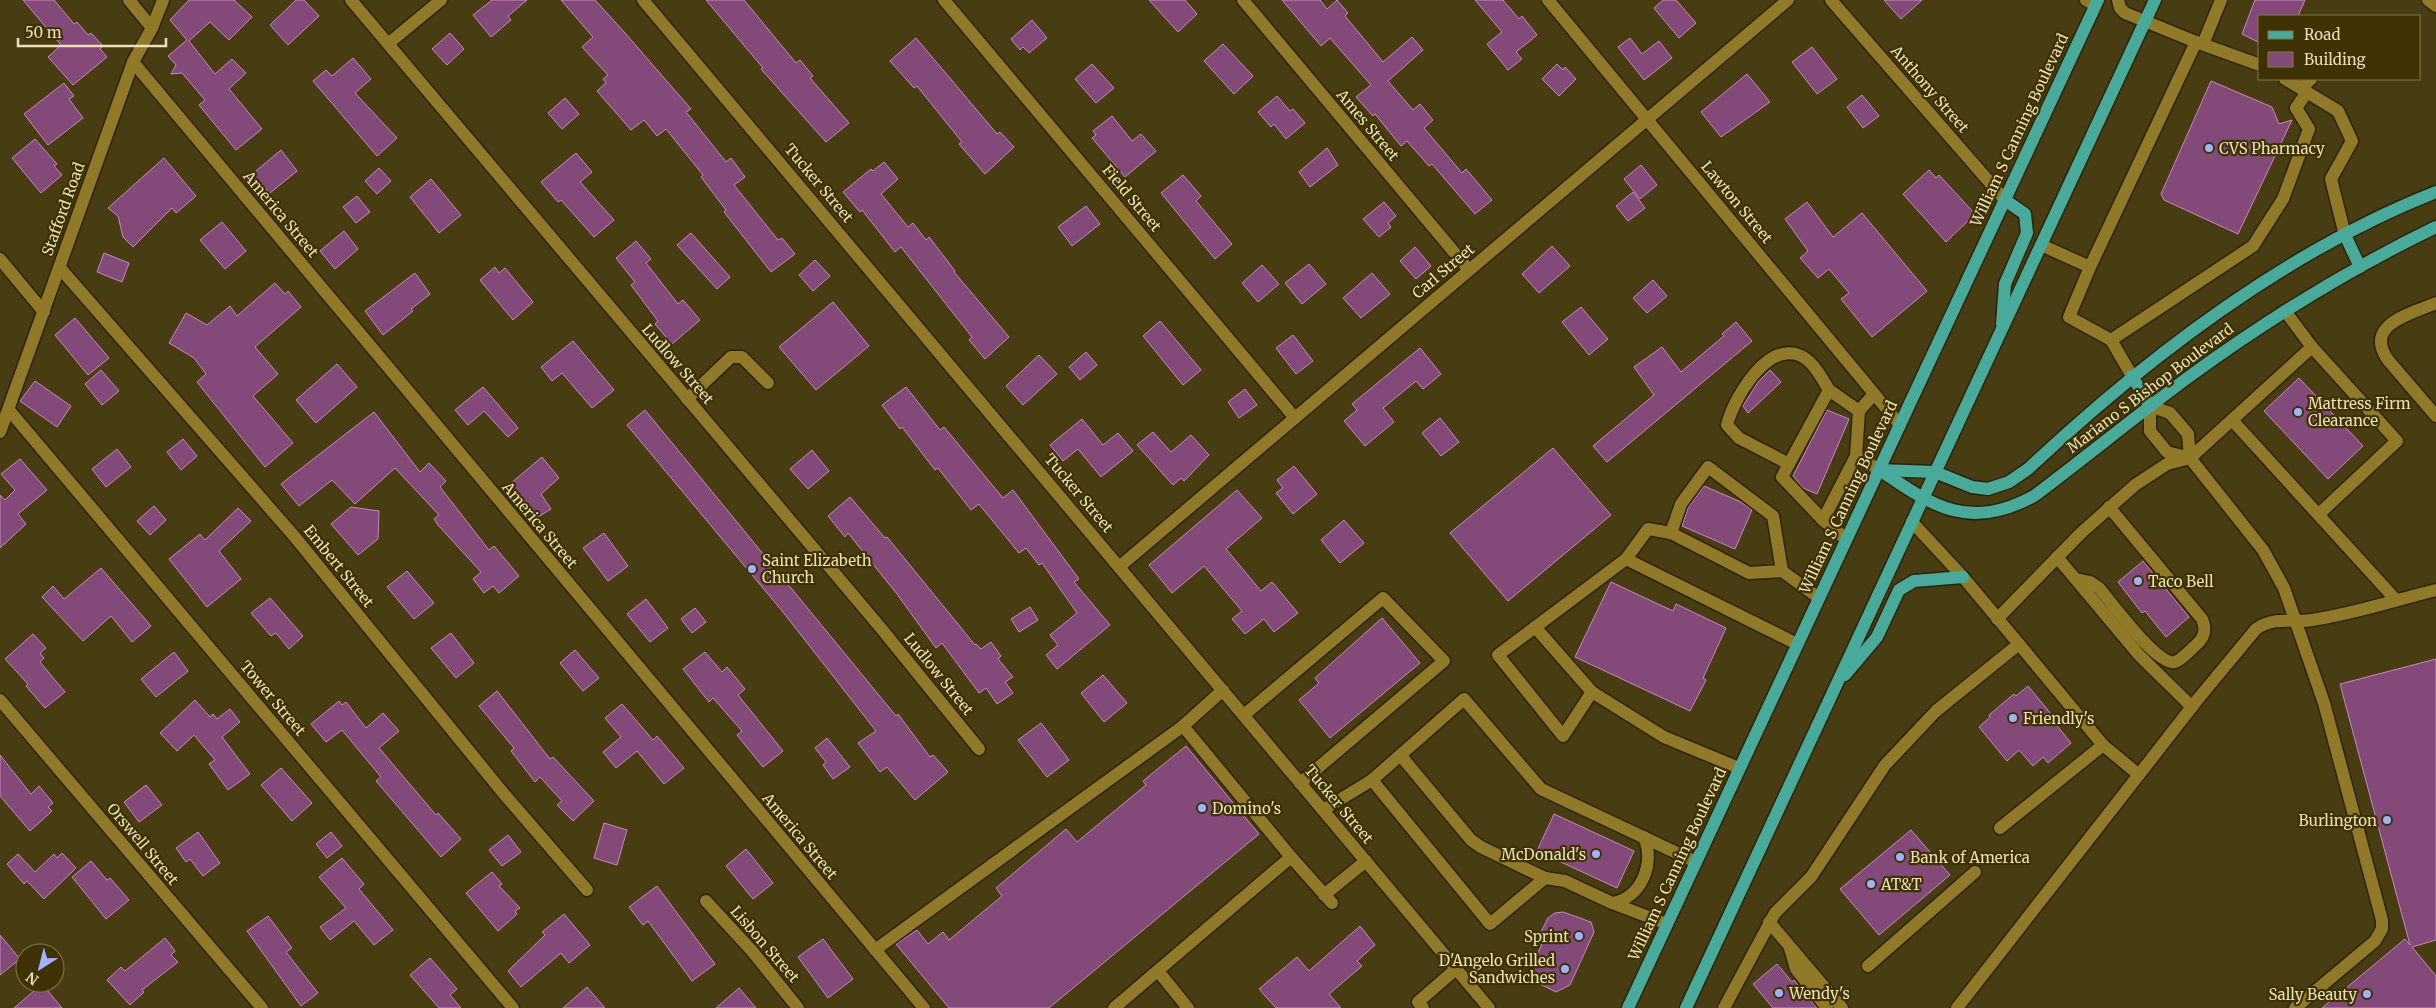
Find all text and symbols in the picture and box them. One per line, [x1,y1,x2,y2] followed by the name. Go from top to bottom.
[18,15,165,47] scale bar
[2258,15,2421,80] legend
[25,23,62,42] text: 50 m
[2304,25,2340,44] text: Road
[1965,30,2072,230] street label: William S Canning Boulevard
[1886,41,1973,137] street label: Anthony Street
[2304,50,2366,69] text: Building
[1332,85,1403,165] street label: Ames Street
[2219,139,2325,158] place label: CVS Pharmacy
[780,140,858,226] street label: Tucker Street
[2203,142,2215,154] marker: CVS Pharmacy
[1697,157,1777,247] street label: Lawton Street
[37,160,89,258] street label: Stafford Road
[1098,161,1166,236] street label: Field Street
[239,166,323,261] street label: America Street
[1408,239,1478,303] street label: Carl Street
[2063,319,2237,457] street label: Mariano S Bishop Boulevard
[638,320,718,408] street label: Ludlow Street
[2308,394,2411,430] place label: Mattress Firm Clearance
[1794,397,1901,597] street label: William S Canning Boulevard
[2292,406,2304,418] marker: Mattress Firm Clearance
[1040,450,1118,536] street label: Tucker Street
[498,477,582,572] street label: America Street
[300,521,378,611] street label: Embert Street
[762,551,872,587] place label: Saint Elizabeth Church
[746,563,758,575] marker: Saint Elizabeth Church
[2148,572,2214,591] place label: Taco Bell
[2132,575,2144,587] marker: Taco Bell
[900,629,978,719] street label: Ludlow Street
[236,657,310,740] street label: Tower Street
[2023,709,2094,728] place label: Friendly's
[2007,712,2019,724] marker: Friendly's
[1300,761,1378,847] street label: Tucker Street
[1623,764,1730,964] street label: William S Canning Boulevard
[758,788,842,883] street label: America Street
[103,799,183,889] street label: Orswell Street
[1212,799,1281,818] place label: Domino's
[1196,802,1208,814] marker: Domino's
[2299,811,2377,830] place label: Burlington
[2381,814,2393,826] marker: Burlington
[1501,845,1586,864] place label: McDonald's
[1590,848,1602,860] marker: McDonald's
[1910,848,2030,867] place label: Bank of America
[1894,851,1906,863] marker: Bank of America
[1880,875,1922,894] place label: AT&T
[1865,878,1877,890] marker: AT&T
[726,902,804,986] street label: Lisbon Street
[1524,927,1569,946] place label: Sprint
[1573,930,1585,942] marker: Sprint
[15,943,65,993] north arrow
[1439,951,1555,987] place label: D'Angelo Grilled Sandwiches
[1559,963,1571,975] marker: D'Angelo Grilled Sandwiches
[23,968,42,989] text: N
[1788,984,1850,1003] place label: Wendy's
[2268,985,2357,1004] place label: Sally Beauty
[1773,987,1785,999] marker: Wendy's
[2361,988,2373,1000] marker: Sally Beauty

